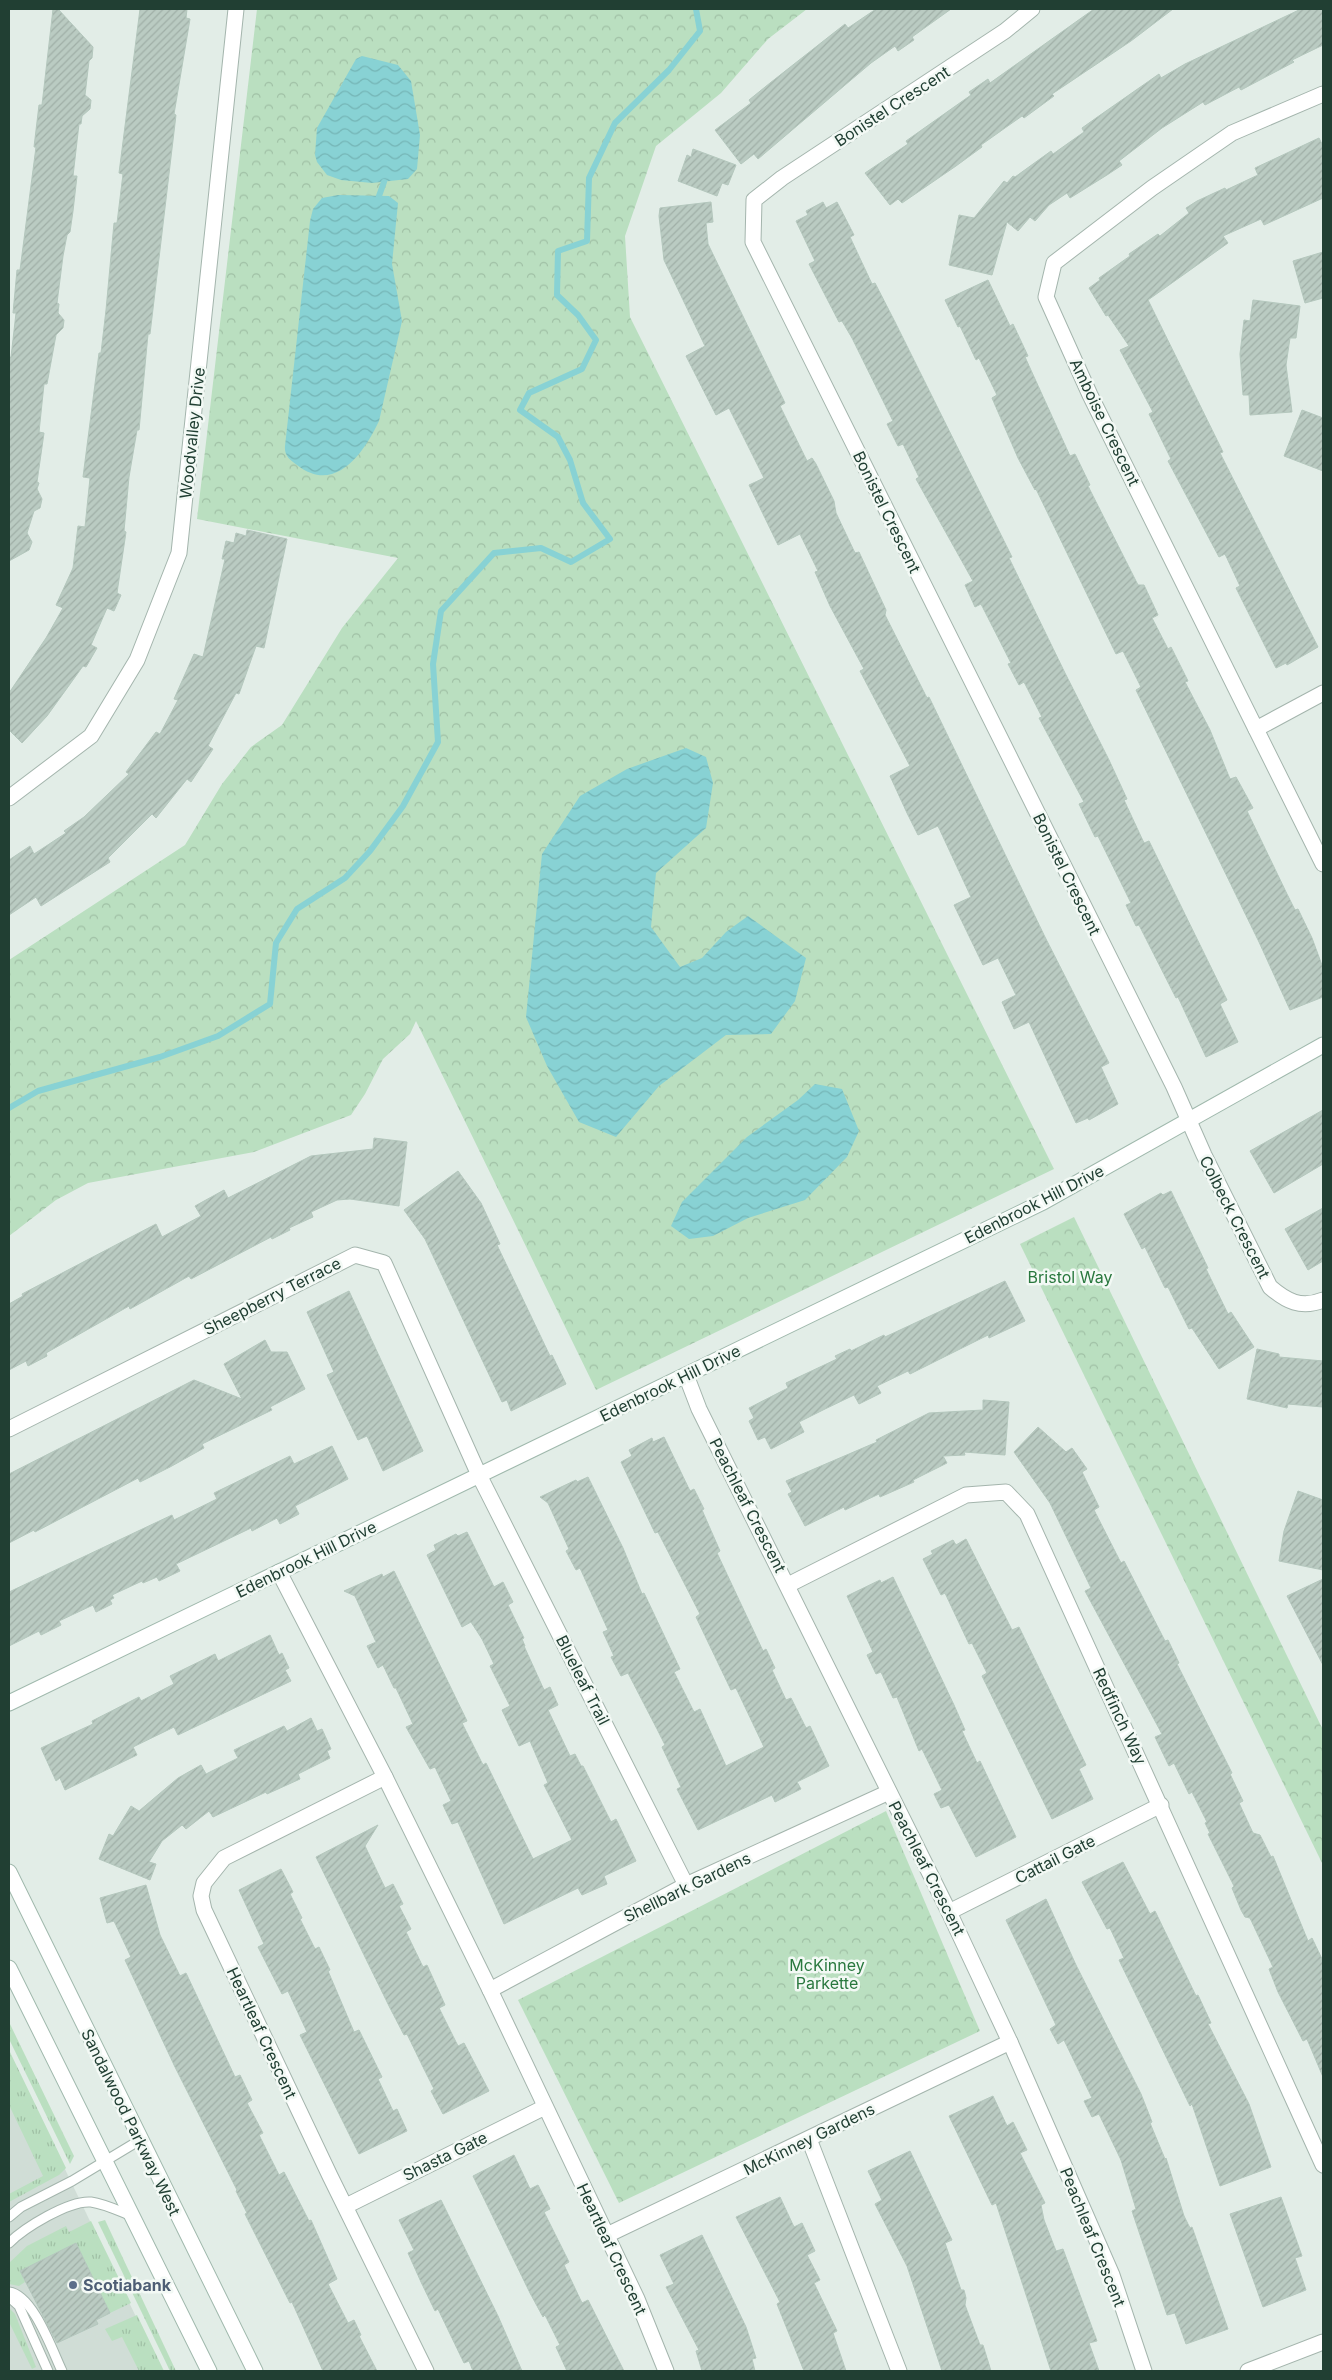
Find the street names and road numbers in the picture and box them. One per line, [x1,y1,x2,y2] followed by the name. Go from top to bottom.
[831,61,953,151] street label: Bonistel Crescent
[1066,355,1144,489] street label: Amboise Crescent
[175,366,209,500] street label: Woodvalley Drive
[849,448,925,576] street label: Bonistel Crescent
[1029,810,1105,938] street label: Bonistel Crescent
[1195,1152,1275,1282] street label: Colbeck Crescent
[961,1160,1107,1248] street label: Edenbrook Hill Drive
[200,1253,344,1339] street label: Sheepberry Terrace
[596,1340,744,1426] street label: Edenbrook Hill Drive
[705,1434,791,1576] street label: Peachleaf Crescent
[232,1516,380,1602] street label: Edenbrook Hill Drive
[552,1632,614,1728] street label: Blueleaf Trail
[1089,1665,1151,1767] street label: Redfinch Way
[884,1797,970,1939] street label: Peachleaf Crescent
[1012,1830,1098,1888] street label: Cattail Gate
[620,1848,754,1926] street label: Shellbark Gardens
[223,1964,301,2102] street label: Heartleaf Crescent
[77,2025,185,2219] street label: Sandalwood Parkway West
[740,2099,878,2179] street label: McKinney Gardens
[400,2127,490,2185] street label: Shasta Gate
[1056,2164,1130,2310] street label: Peachleaf Crescent
[573,2180,651,2318] street label: Heartleaf Crescent

